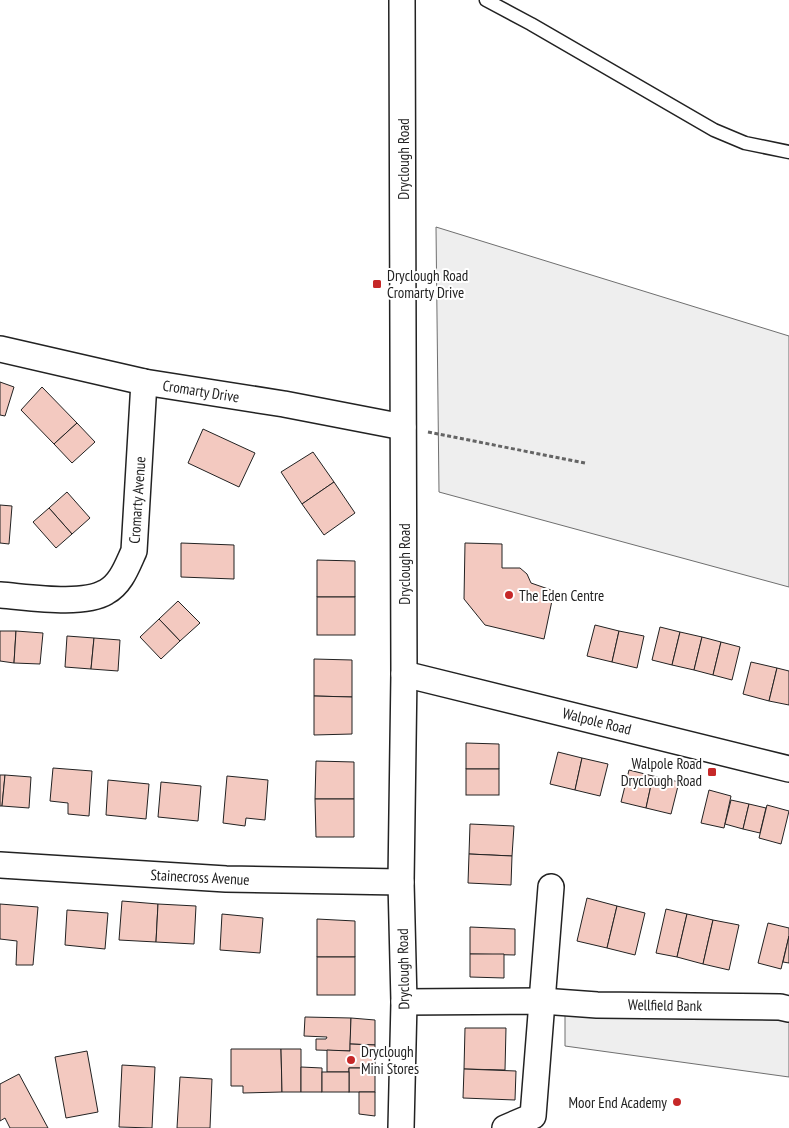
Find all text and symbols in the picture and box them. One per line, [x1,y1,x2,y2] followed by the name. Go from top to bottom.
[394,118,413,200] street label: Dryclough Road
[387,266,468,302] place label: Dryclough Road Cromarty Drive
[371,278,383,290] marker: Dryclough Road Cromarty Drive
[161,376,241,406] street label: Cromarty Drive
[124,456,150,544] street label: Cromarty Avenue
[395,523,414,605] street label: Dryclough Road
[519,586,604,605] place label: The Eden Centre
[503,589,515,601] marker: The Eden Centre
[560,703,634,739] street label: Walpole Road
[621,754,702,790] place label: Walpole Road Dryclough Road
[706,766,718,778] marker: Walpole Road Dryclough Road
[150,865,250,889] street label: Stainecross Avenue
[393,928,413,1010] street label: Dryclough Road
[628,995,702,1015] street label: Wellfield Bank
[361,1042,419,1078] place label: Dryclough Mini Stores
[345,1054,357,1066] marker: Dryclough Mini Stores
[569,1093,667,1112] place label: Moor End Academy
[671,1096,683,1108] marker: Moor End Academy

